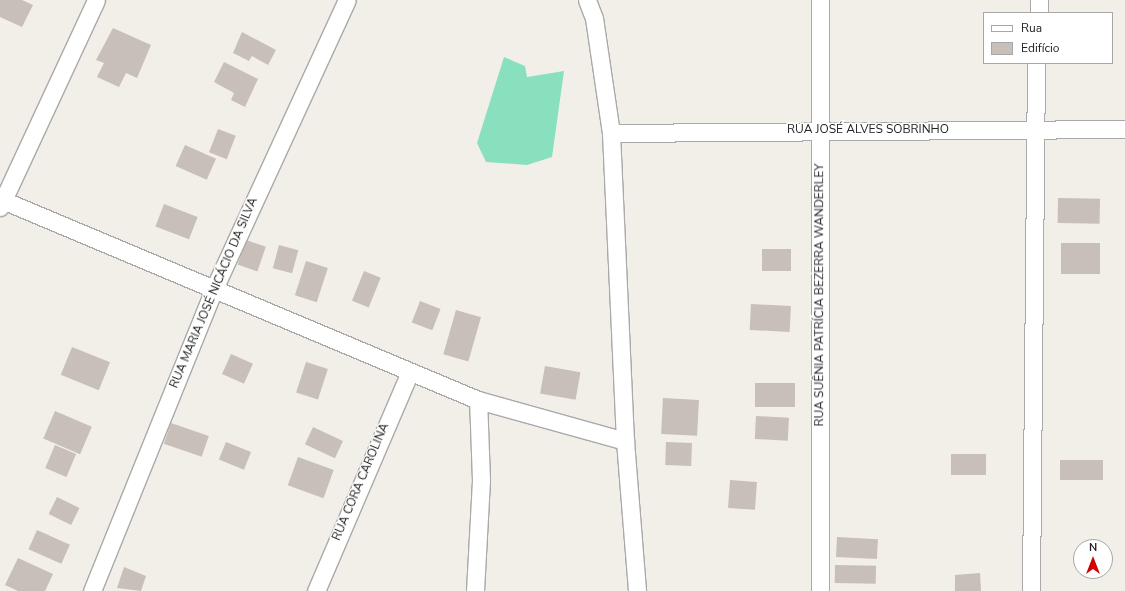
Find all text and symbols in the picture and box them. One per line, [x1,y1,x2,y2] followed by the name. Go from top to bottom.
[983,12,1113,64] legend
[1021,20,1042,36] text: Rua
[1021,40,1060,56] text: Edifício
[787,123,949,137] street label: RUA JOSÉ ALVES SOBRINHO
[813,164,827,426] street label: RUA SUÊNIA PATRÍCIA BEZERRA WANDERLEY
[167,196,261,390] street label: RUA MARIA JOSÉ NICÁCIO DA SILVA
[330,421,392,543] street label: RUA CORA CAROLINA
[1073,539,1113,579] north arrow
[1089,540,1097,555] text: N

